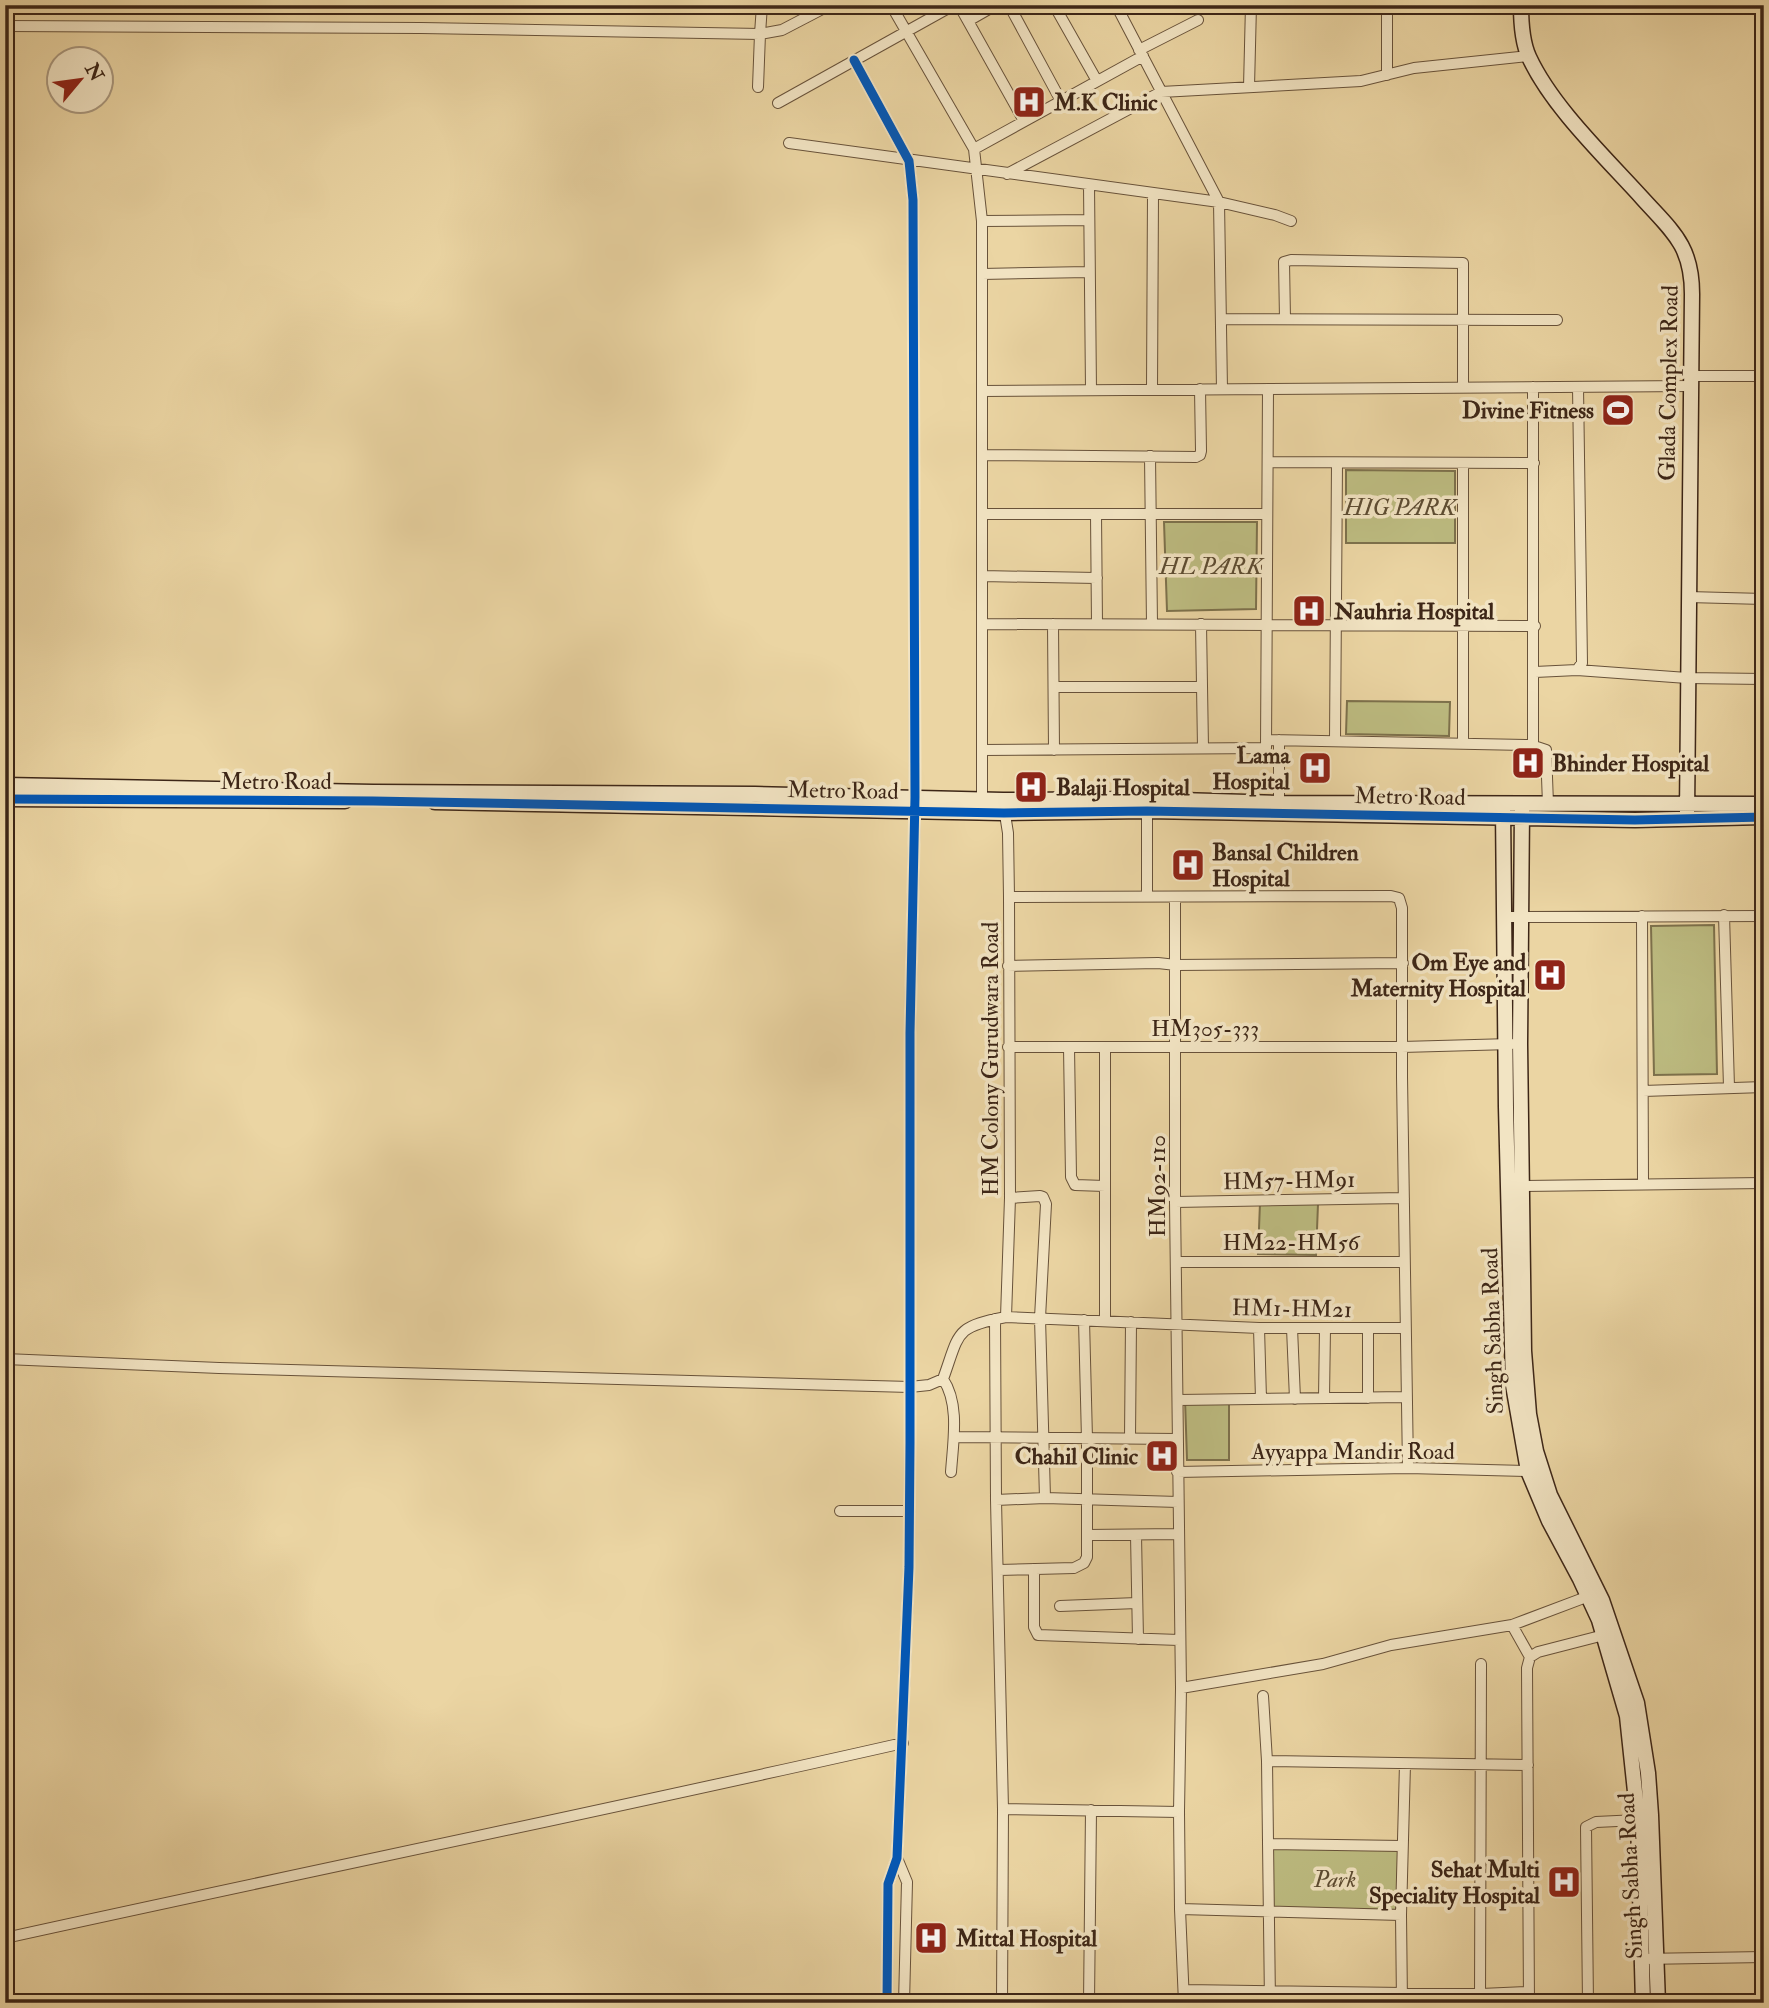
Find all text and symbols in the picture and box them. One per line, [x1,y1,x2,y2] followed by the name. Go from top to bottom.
[46,46,116,116] north arrow
[79,58,109,86] text: N
[1010,83,1048,121] hospital icon: M.K Clinic
[1053,88,1158,117] place label: M.K Clinic
[1652,285,1686,481] street label: Glada Complex Road
[1599,391,1637,429] sports icon: Divine Fitness
[1462,396,1594,425] place label: Divine Fitness
[1343,493,1459,522] park label: HIG PARK
[1158,552,1265,581] park label: HL PARK
[1290,592,1328,630] hospital icon: Nauhria Hospital
[1333,597,1495,627] place label: Nauhria Hospital
[1212,741,1292,797] place label: Lama Hospital
[1509,744,1547,782] hospital icon: Bhinder Hospital
[1296,749,1334,787] hospital icon: Lama Hospital
[1552,749,1710,779] place label: Bhinder Hospital
[220,767,332,796] street label: Metro Road
[1012,768,1050,806] hospital icon: Balaji Hospital
[1056,773,1191,803] place label: Balaji Hospital
[787,775,899,806] street label: Metro Road
[1354,781,1466,812] street label: Metro Road
[1212,838,1359,894] place label: Bansal Children Hospital
[1169,846,1207,884] hospital icon: Bansal Children Hospital
[976,922,1005,1196] street label: HM Colony Gurudwara Road
[1350,948,1527,1004] place label: Om Eye and Maternity Hospital
[1531,956,1569,994] hospital icon: Om Eye and Maternity Hospital
[1151,1014,1259,1043] street label: HM305-333
[1143,1135,1172,1237] street label: HM92-110
[1223,1165,1356,1196] street label: HM57-HM91
[1223,1228,1361,1257] street label: HM22-HM56
[1475,1247,1510,1415] street label: Singh Sabha Road
[1232,1293,1352,1324] street label: HM1-HM21
[1143,1437,1181,1475] hospital icon: Chahil Clinic
[1250,1437,1455,1467] street label: Ayyappa Mandir Road
[1015,1442,1139,1471] place label: Chahil Clinic
[1612,1792,1649,1960] street label: Singh Sabha Road
[1369,1855,1541,1911] place label: Sehat Multi Speciality Hospital
[1545,1863,1583,1901] hospital icon: Sehat Multi Speciality Hospital
[1313,1865,1356,1894] park label: Park
[912,1919,950,1957] hospital icon: Mittal Hospital
[955,1924,1098,1954] place label: Mittal Hospital

